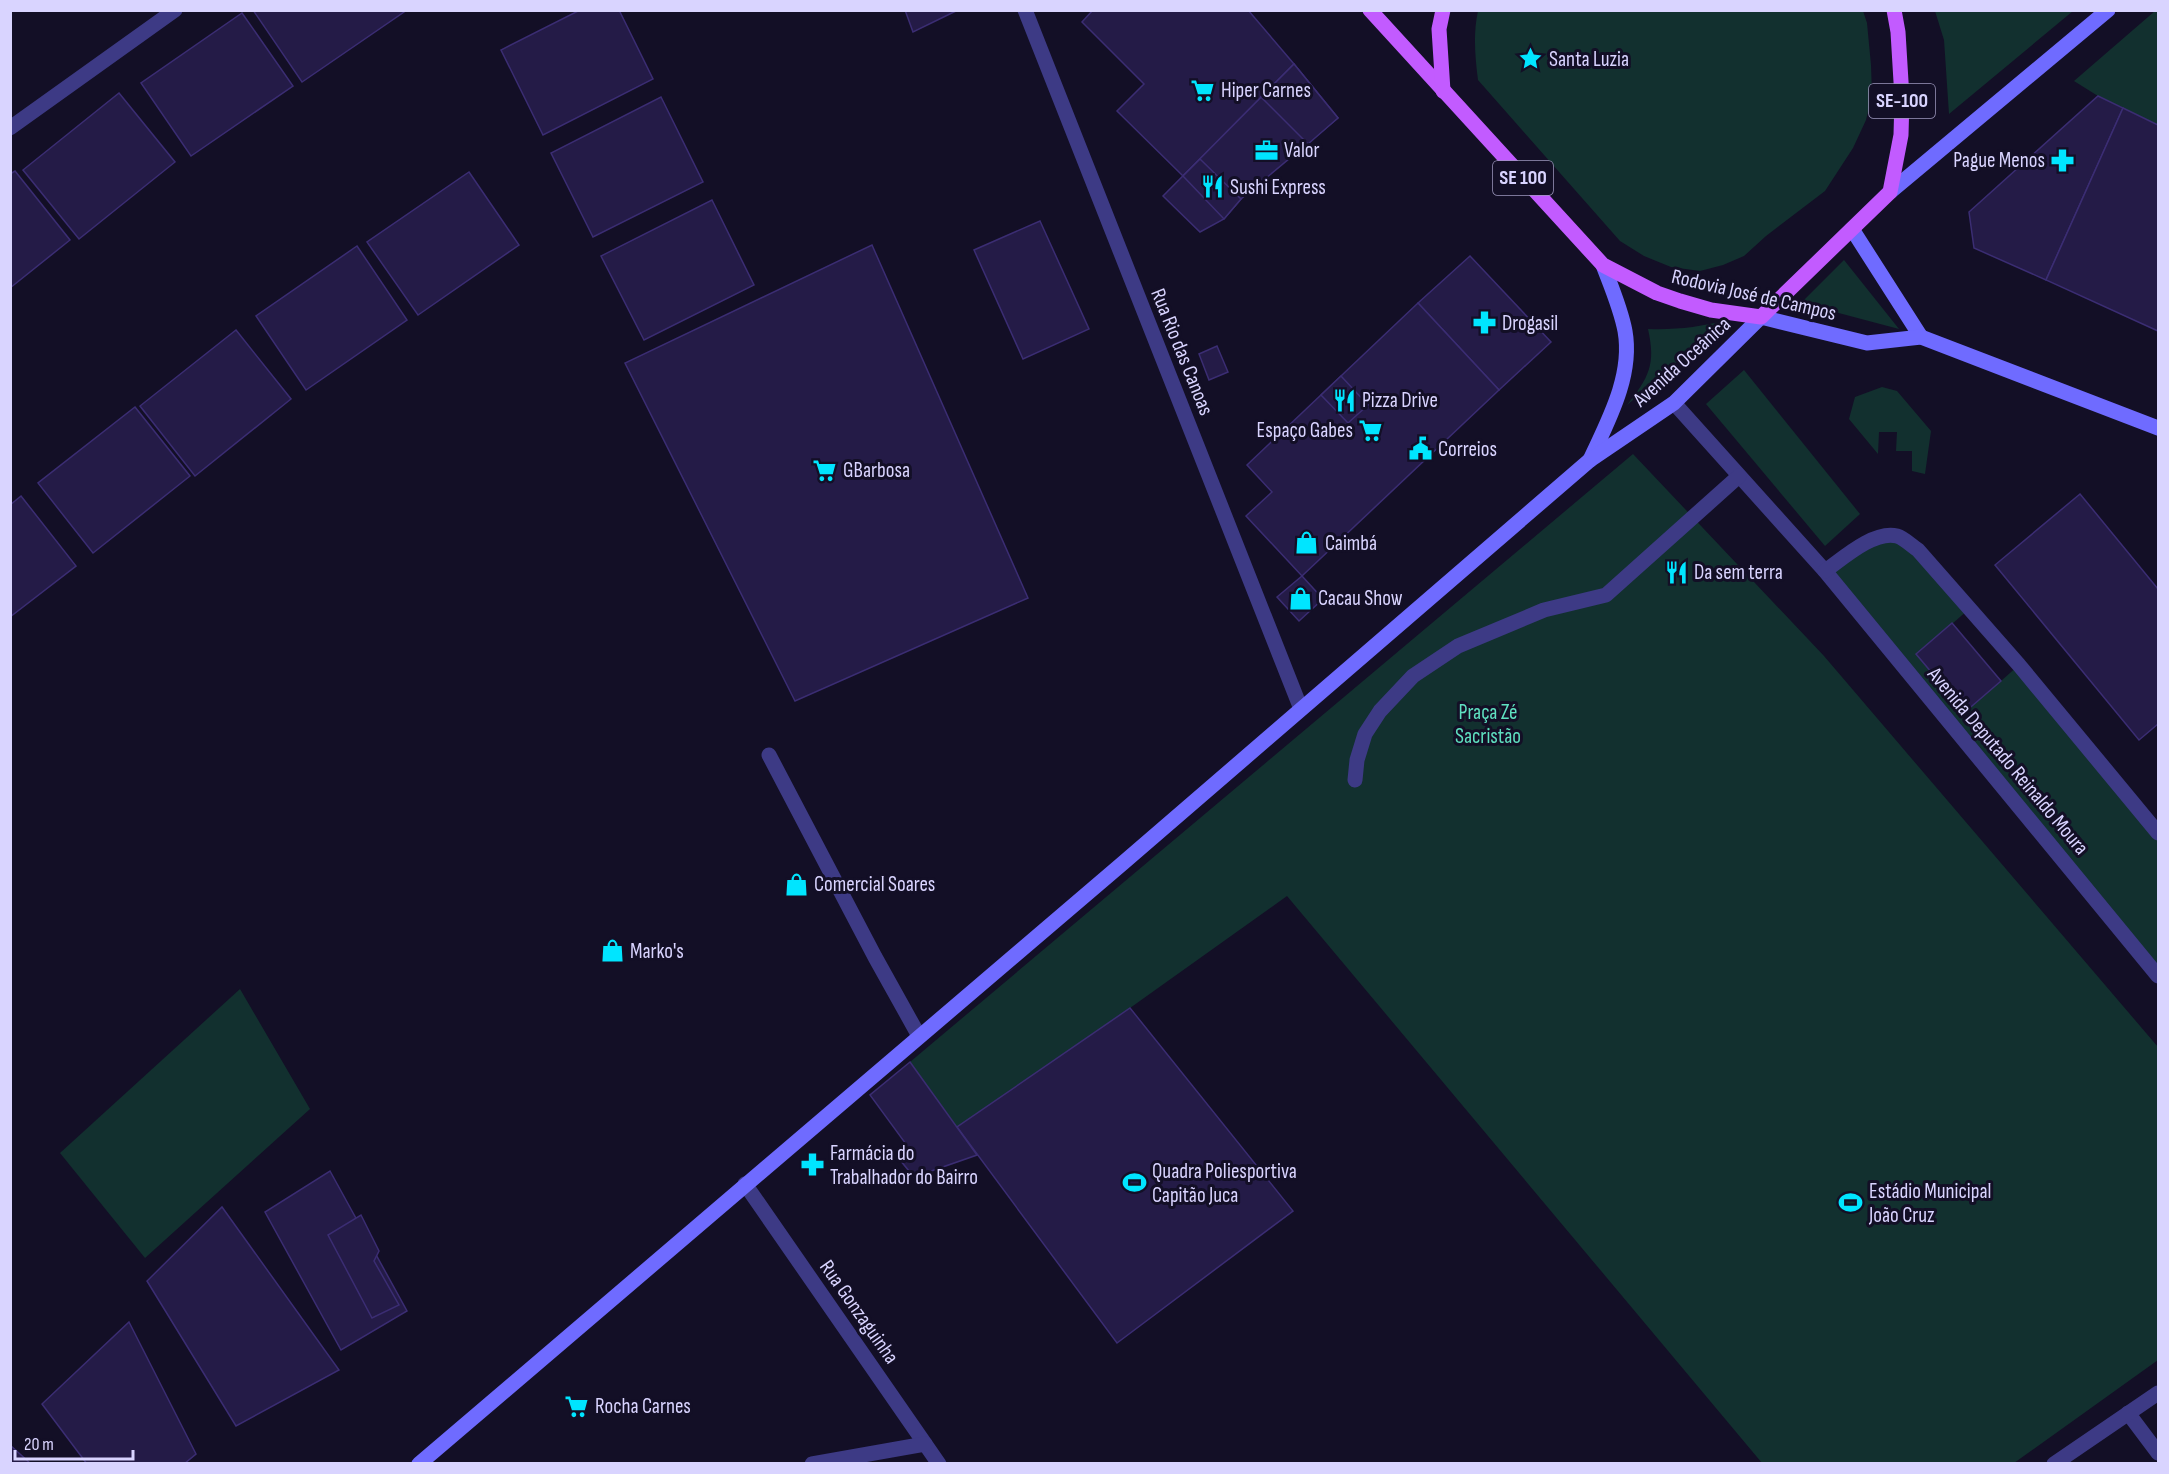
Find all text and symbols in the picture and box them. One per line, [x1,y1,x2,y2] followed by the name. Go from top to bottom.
[1518,46,1544,72] place icon: Santa Luzia
[1549,47,1629,72] place label: Santa Luzia
[1190,77,1216,103] supermarket icon: Hiper Carnes
[1221,78,1311,103] place label: Hiper Carnes
[1869,84,1935,118] road number: SE-100
[1253,137,1279,163] office icon: Valor
[1284,138,1320,163] place label: Valor
[2050,147,2076,173] pharmacy icon: Pague Menos
[1953,148,2045,173] place label: Pague Menos
[1493,161,1553,195] road number: SE 100
[1199,174,1225,200] restaurant icon: Sushi Express
[1230,175,1326,200] place label: Sushi Express
[1669,264,1839,326] street label: Rodovia José de Campos
[1145,285,1219,419] street label: Rua Rio das Canoas
[1471,310,1497,336] pharmacy icon: Drogasil
[1502,311,1558,336] place label: Drogasil
[1627,312,1736,413] street label: Avenida Oceânica
[1331,387,1357,413] restaurant icon: Pizza Drive
[1362,388,1438,413] place label: Pizza Drive
[1358,417,1384,443] supermarket icon: Espaço Gabes
[1257,418,1353,443] place label: Espaço Gabes
[1407,436,1433,462] public building icon: Correios
[1438,437,1497,462] place label: Correios
[812,457,838,483] supermarket icon: GBarbosa
[843,458,910,483] place label: GBarbosa
[1294,530,1320,556] shop icon: Caimbá
[1325,531,1377,556] place label: Caimbá
[1663,559,1689,585] restaurant icon: Da sem terra
[1694,560,1783,585] place label: Da sem terra
[1287,585,1313,611] shop icon: Cacau Show
[1318,586,1403,611] place label: Cacau Show
[1922,661,2094,860] street label: Avenida Deputado Reinaldo Moura
[1455,700,1521,749] park label: Praça Zé Sacristão
[783,871,809,897] shop icon: Comercial Soares
[814,872,935,897] place label: Comercial Soares
[599,938,625,964] shop icon: Marko's
[630,939,684,964] place label: Marko's
[830,1141,978,1190] place label: Farmácia do Trabalhador do Bairro
[799,1152,825,1178] pharmacy icon: Farmácia do Trabalhador do Bairro
[1152,1159,1297,1208] place label: Quadra Poliesportiva Capitão Juca
[1121,1170,1147,1196] sports icon: Quadra Poliesportiva Capitão Juca
[1868,1179,1991,1228] place label: Estádio Municipal João Cruz
[1838,1190,1864,1216] sports icon: Estádio Municipal João Cruz
[814,1255,904,1369] street label: Rua Gonzaguinha
[564,1393,590,1419] supermarket icon: Rocha Carnes
[595,1394,691,1419] place label: Rocha Carnes
[15,1423,134,1461] scale bar
[24,1434,54,1455] text: 20 m

